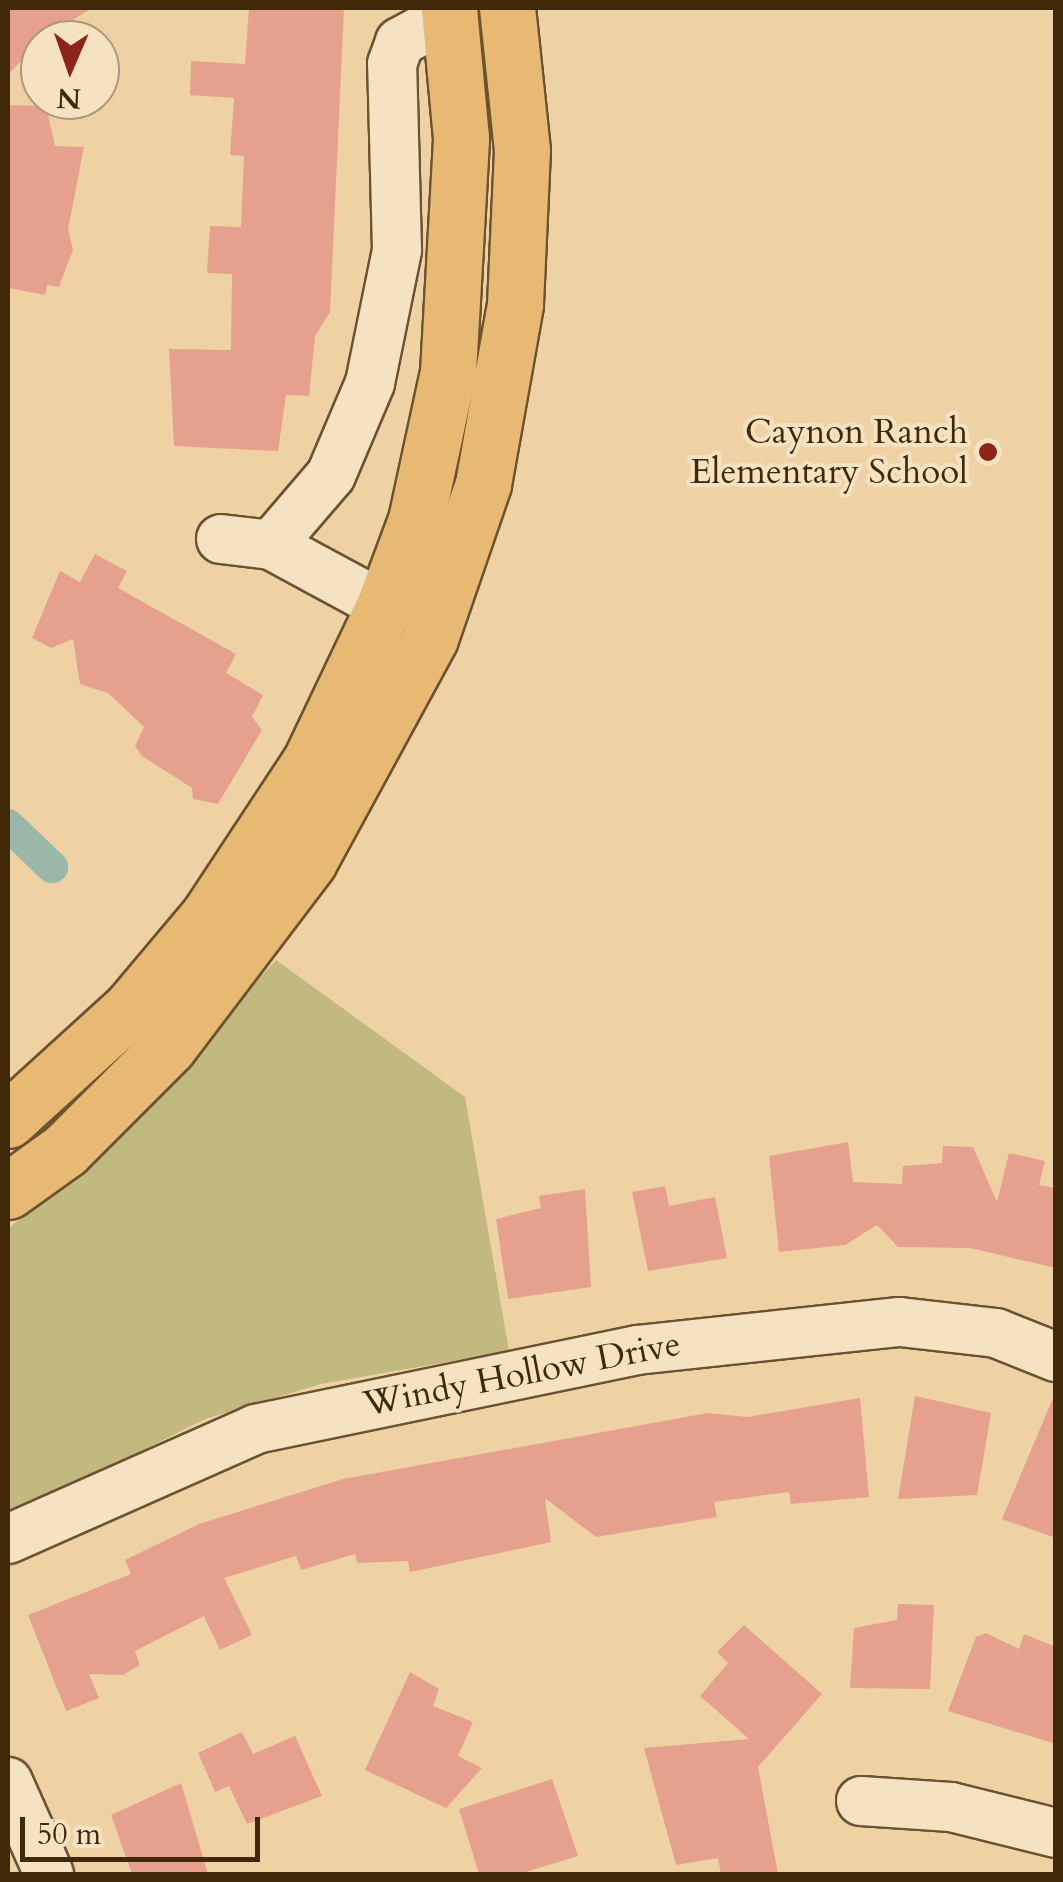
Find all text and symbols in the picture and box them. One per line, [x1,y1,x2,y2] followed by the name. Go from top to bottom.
[20,20,120,120] north arrow
[56,79,82,117] text: N
[690,411,968,493] place label: Caynon Ranch Elementary School
[977,441,999,463] marker: Caynon Ranch Elementary School
[360,1323,684,1425] street label: Windy Hollow Drive
[25,1797,265,1859] scale bar
[37,1814,101,1855] text: 50 m

